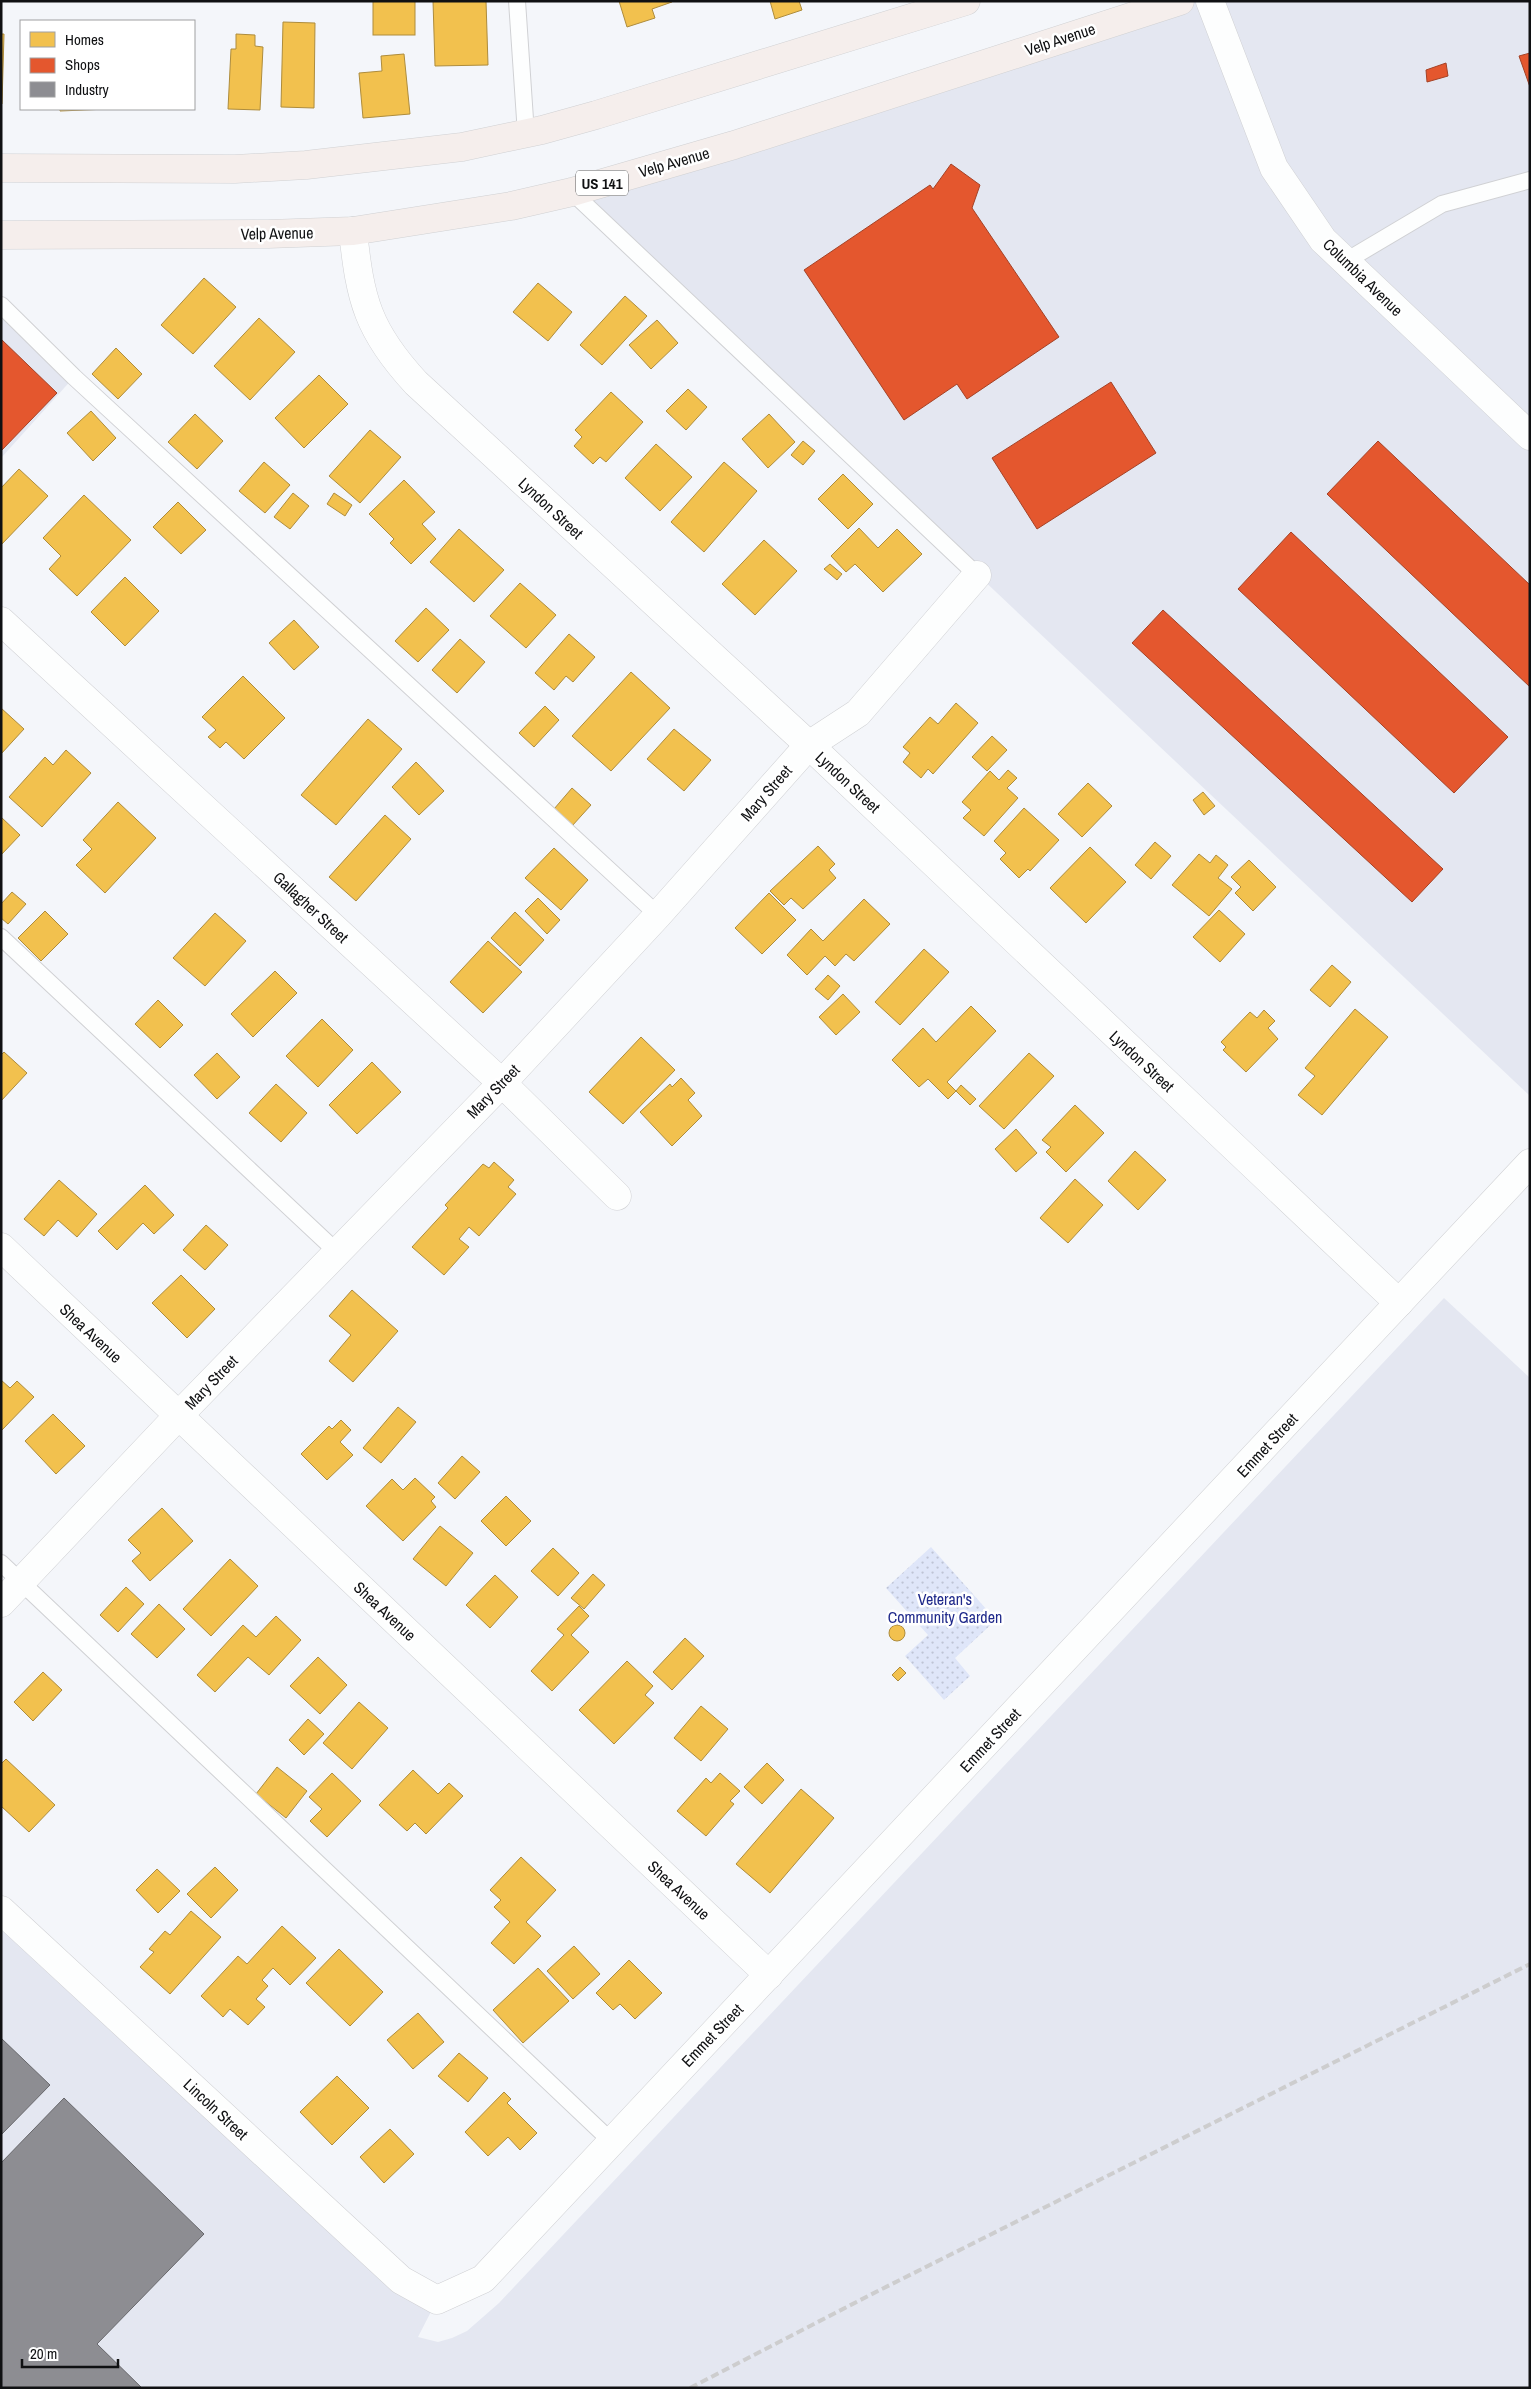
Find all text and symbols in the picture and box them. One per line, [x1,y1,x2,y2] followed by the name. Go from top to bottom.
[1022,17,1098,61] street label: Velp Avenue
[20,20,195,110] legend
[65,29,104,50] text: Homes
[65,54,100,75] text: Shops
[65,79,110,100] text: Industry
[636,141,712,183] street label: Velp Avenue
[576,170,628,196] road number: US 141
[240,221,314,245] street label: Velp Avenue
[1318,233,1408,321] street label: Columbia Avenue
[514,472,588,544] street label: Lyndon Street
[811,746,885,818] street label: Lyndon Street
[735,760,797,826] street label: Mary Street
[269,866,354,948] street label: Gallagher Street
[1105,1025,1179,1097] street label: Lyndon Street
[462,1059,525,1123] street label: Mary Street
[55,1298,127,1368] street label: Shea Avenue
[180,1350,243,1414] street label: Mary Street
[1232,1408,1303,1482] street label: Emmet Street
[349,1576,421,1646] street label: Shea Avenue
[888,1588,1002,1628] park label: Veteran's Community Garden
[955,1703,1026,1777] street label: Emmet Street
[643,1855,715,1925] street label: Shea Avenue
[676,1998,748,2071] street label: Emmet Street
[179,2073,253,2145] street label: Lincoln Street
[22,2336,119,2368] scale bar
[30,2343,57,2364] text: 20 m

